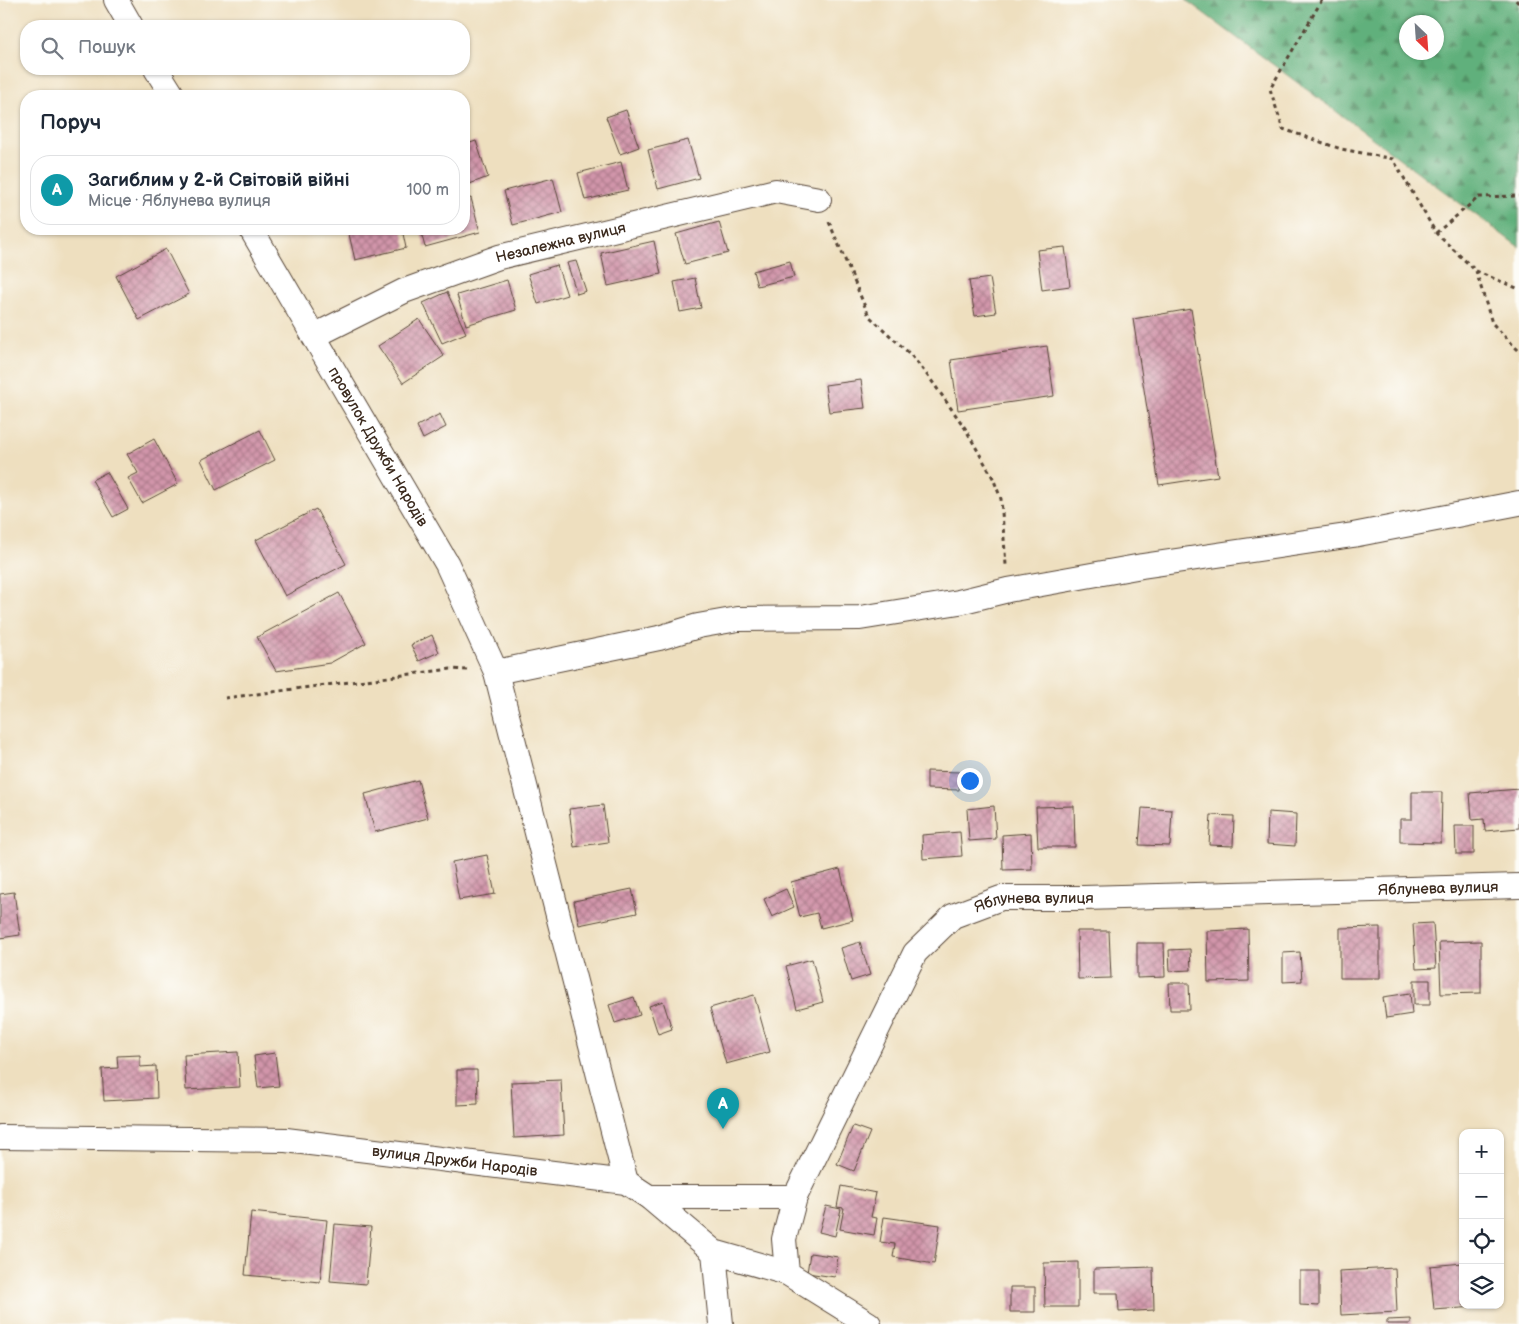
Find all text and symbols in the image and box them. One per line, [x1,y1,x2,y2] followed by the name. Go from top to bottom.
[1399,15,1444,60] north arrow
[20,20,470,75] search box
[38,34,66,62] icon: search
[78,36,136,59] text: Пошук
[40,110,101,135] text: Поруч
[88,169,350,192] text: Загиблим у 2-й Світовій війні
[52,181,62,200] text: A
[406,181,449,200] text: 100 m
[88,192,271,211] text: Місце · Яблунева вулиця
[494,218,628,267] street label: Незалежна вулиця
[324,363,432,530] street label: провулок Дружби Народів
[957,768,983,794] your location
[1378,877,1499,899] street label: Яблунева вулиця
[971,888,1094,917] street label: Яблунева вулиця
[707,1088,739,1129] pin: A
[1459,1129,1504,1309] map controls
[1459,1129,1504,1174] button: +
[371,1141,539,1181] street label: вулиця Дружби Народів
[1459,1174,1504,1219] button: −
[1459,1219,1504,1264] button: locate
[1459,1264,1504,1309] button: layers

